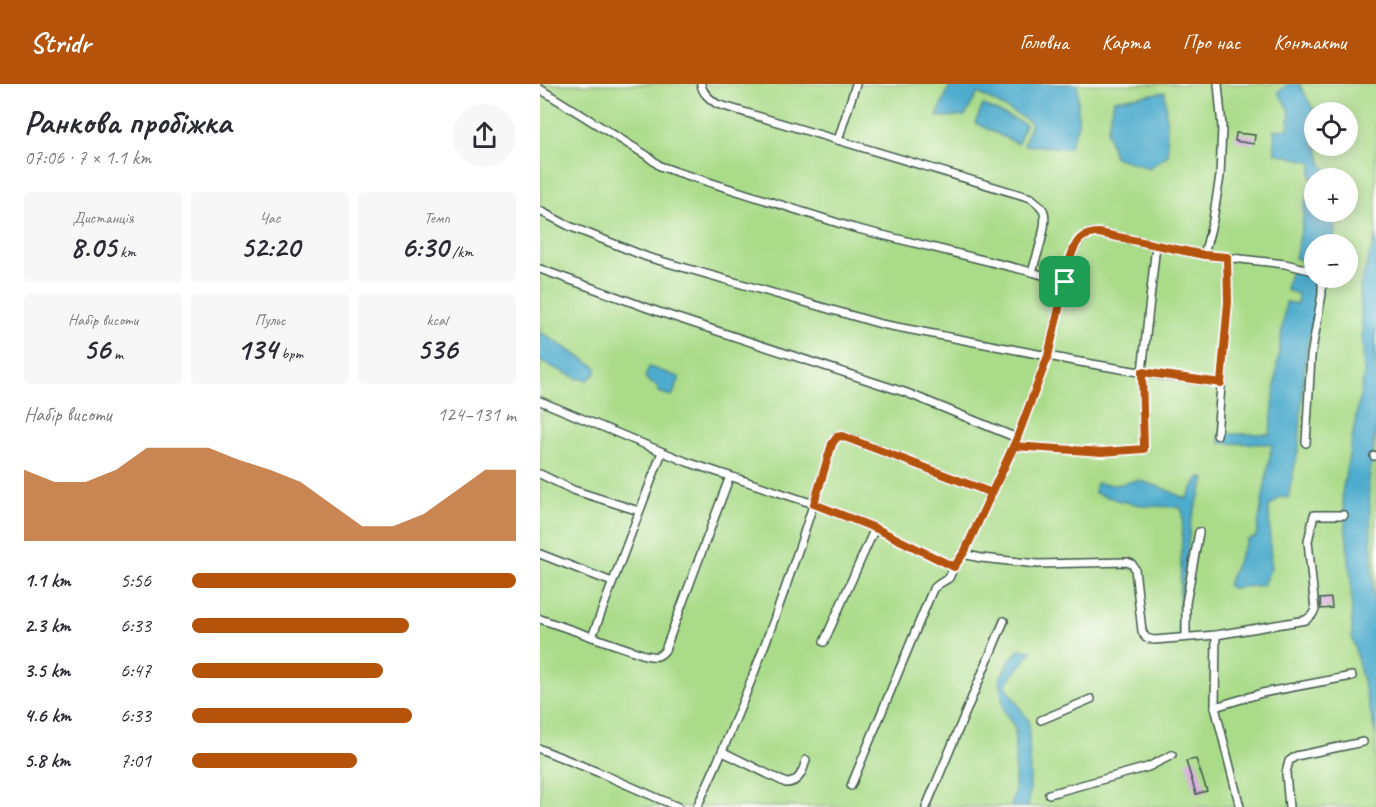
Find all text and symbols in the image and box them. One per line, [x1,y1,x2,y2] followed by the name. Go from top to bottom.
[30,25,91,60] text: Stridr
[1020,29,1069,55] text: Головна
[1102,29,1150,55] text: Карта
[1183,29,1240,55] text: Про нас
[1273,29,1346,55] text: Контакти
[24,101,231,143] text: Ранкова пробіжка
[1304,102,1358,288] map controls
[1304,102,1358,156] button: locate
[453,104,516,167] button: share
[24,145,151,170] text: 07:06 · 7 × 1.1 km
[1304,168,1358,222] button: +
[72,208,134,228] text: Дистанція
[259,208,281,228] text: Час
[424,208,450,228] text: Темп
[70,228,116,266] text: 8.05
[240,228,300,266] text: 52:20
[401,228,448,266] text: 6:30
[1304,234,1358,288] button: −
[116,242,136,262] text: km
[448,242,473,262] text: /km
[1039,256,1090,307] pin
[1048,265,1081,298] icon: arrive
[68,310,138,330] text: Набір висоти
[255,310,285,330] text: Пульс
[426,310,448,330] text: kcal
[83,330,110,368] text: 56
[237,330,277,368] text: 134
[417,330,457,368] text: 536
[110,344,123,364] text: m
[277,344,303,364] text: bpm
[24,402,111,427] text: Набір висоти
[437,402,516,427] text: 124–131 m
[24,568,71,593] text: 1.1 km
[120,568,151,593] text: 5:56
[24,613,71,638] text: 2.3 km
[120,613,151,638] text: 6:33
[24,658,70,683] text: 3.5 km
[120,658,151,683] text: 6:47
[24,703,71,728] text: 4.6 km
[120,703,151,728] text: 6:33
[24,748,70,773] text: 5.8 km
[120,748,151,773] text: 7:01

